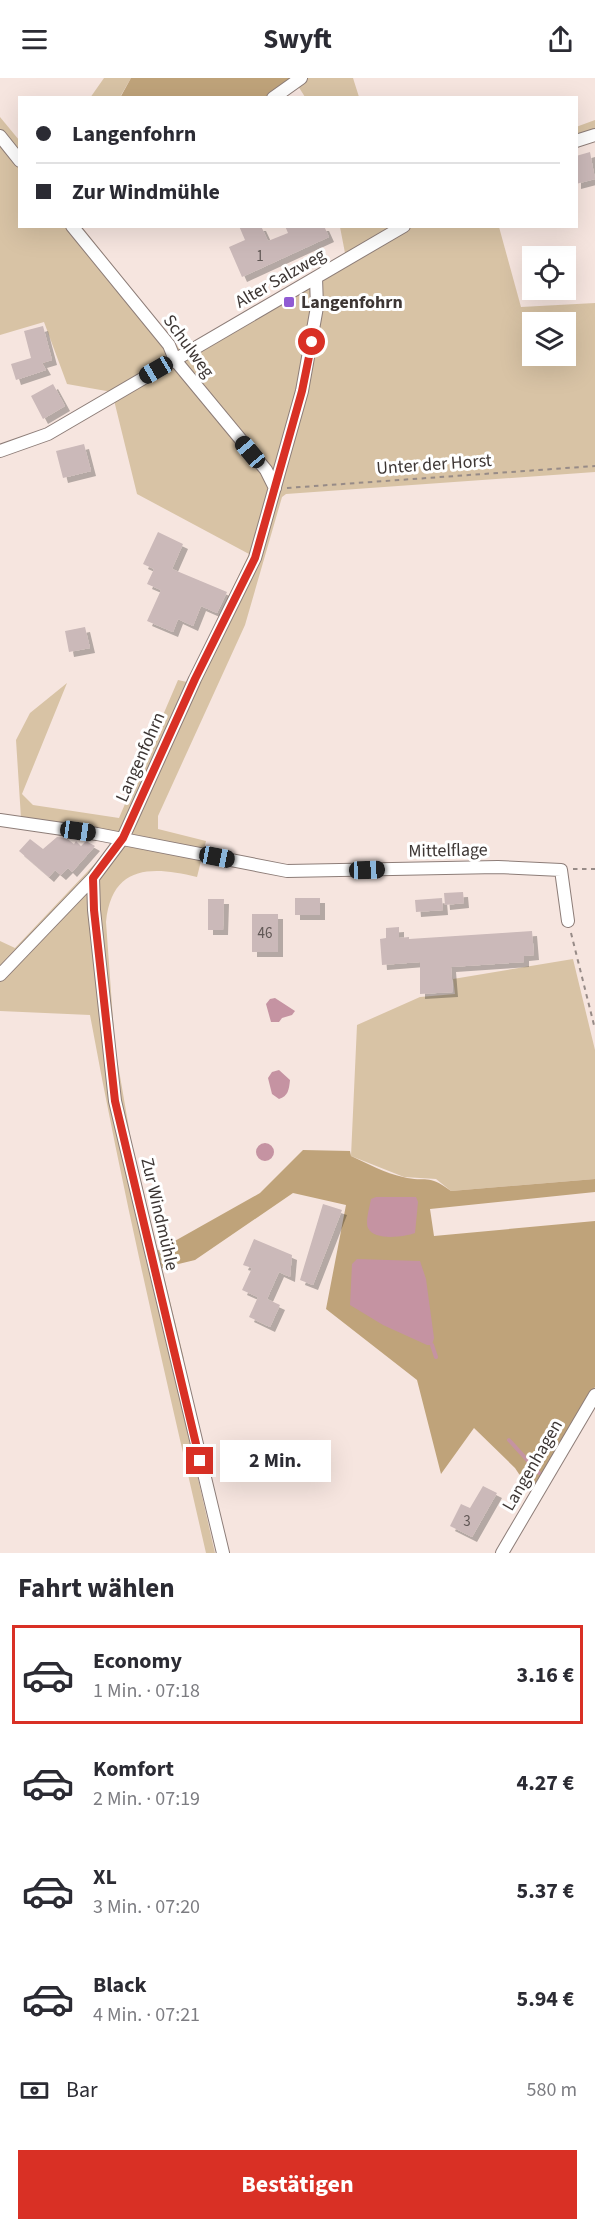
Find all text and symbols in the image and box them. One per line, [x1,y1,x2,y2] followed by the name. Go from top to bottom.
[263,20,332,59] text: Swyft
[18,23,51,56] icon: menu
[544,23,577,56] icon: share
[72,118,196,150] text: Langenfohrn
[72,176,220,208] text: Zur Windmühle
[230,242,330,314] street label: Alter Salzweg
[256,246,264,267] house number: 1
[522,246,576,366] map controls
[522,246,576,300] button: locate
[301,290,403,315] place label: Langenfohrn
[282,295,296,309] marker: Langenfohrn
[157,310,220,383] street label: Schulweg
[522,312,576,366] button: layers
[298,328,325,355] route start
[136,353,176,387] car
[232,432,268,472] car
[375,448,493,481] street label: Unter der Horst
[110,708,171,806] street label: Langenfohrn
[59,820,97,842] car
[408,837,488,864] street label: Mittelflage
[198,845,236,869] car
[349,860,385,880] car
[258,923,272,944] house number: 46
[134,1155,185,1273] street label: Zur Windmühle
[496,1415,569,1516] street label: Langenhagen
[221,1440,332,1482] callout: 2 Min.
[186,1447,213,1474] route end
[249,1447,302,1475] text: 2 Min.
[463,1511,471,1532] house number: 3
[18,1569,175,1608] text: Fahrt wählen
[93,1645,182,1677] text: Economy
[21,1648,75,1702] icon: car
[517,1659,574,1691] text: 3.16 €
[93,1677,200,1705] text: 1 Min. · 07:18
[93,1753,174,1785] text: Komfort
[21,1756,75,1810] icon: car
[517,1767,574,1799] text: 4.27 €
[93,1785,200,1813] text: 2 Min. · 07:19
[93,1861,117,1893] text: XL
[21,1864,75,1918] icon: car
[517,1875,574,1907] text: 5.37 €
[93,1893,200,1921] text: 3 Min. · 07:20
[93,1969,147,2001] text: Black
[21,1972,75,2026] icon: car
[517,1983,574,2015] text: 5.94 €
[93,2001,200,2029] text: 4 Min. · 07:21
[18,2074,51,2107] icon: cash
[66,2074,98,2106] text: Bar
[527,2076,577,2104] text: 580 m
[18,2150,577,2219] button: Bestätigen

